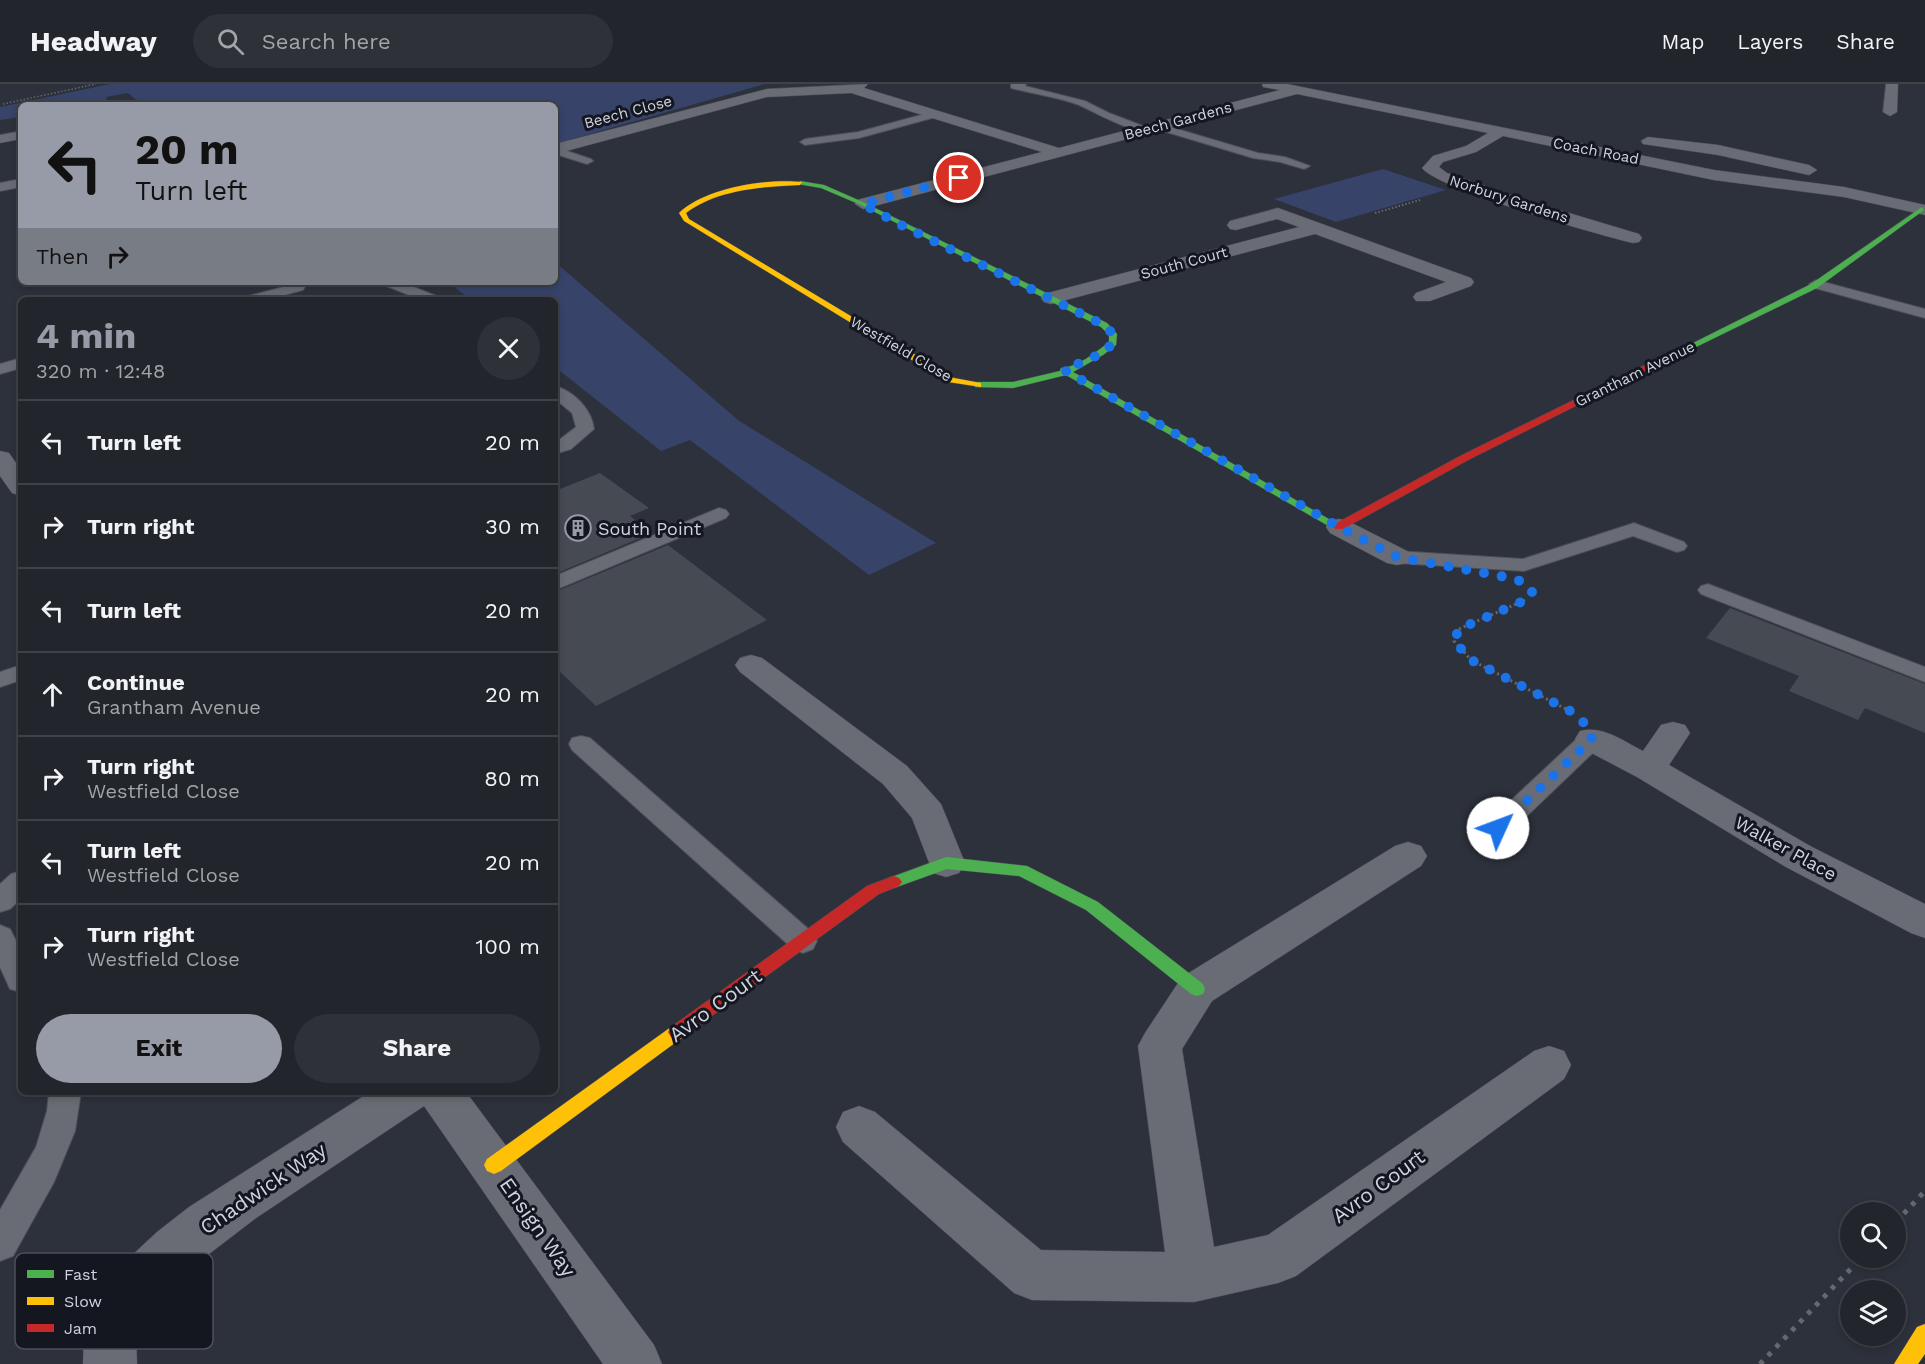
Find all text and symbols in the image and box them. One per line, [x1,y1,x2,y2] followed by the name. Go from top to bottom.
[193,14,613,68] search box
[30,25,157,58] text: Headway
[214,25,247,58] icon: search
[262,29,391,54] text: Search here
[1661,29,1704,54] text: Map
[1737,29,1803,54] text: Layers
[1836,29,1895,54] text: Share
[582,92,674,132] street label: Beech Close
[1122,98,1234,144] street label: Beech Gardens
[135,125,239,174] text: 20 m
[36,126,114,204] icon: left
[1551,134,1641,168] street label: Coach Road
[933,152,984,203] pin
[942,161,975,194] icon: arrive
[1447,171,1571,227] street label: Norbury Gardens
[135,175,247,207] text: Turn left
[101,240,134,273] icon: right
[1139,243,1230,283] street label: South Court
[36,244,89,269] text: Then
[847,313,955,385] street label: Westfield Close
[36,315,136,357] text: 4 min
[477,317,540,380] button: close
[1572,337,1698,411] street label: Grantham Avenue
[36,359,165,383] text: 320 m · 12:48
[36,426,69,459] icon: left
[87,430,181,455] text: Turn left
[485,430,540,455] text: 20 m
[36,510,69,543] icon: right
[563,513,593,543] building icon: South Point
[87,514,194,539] text: Turn right
[485,514,540,539] text: 30 m
[598,518,702,539] place label: South Point
[36,594,69,627] icon: left
[87,598,181,623] text: Turn left
[485,598,540,623] text: 20 m
[87,670,185,695] text: Continue
[36,678,69,711] icon: ahead
[485,682,540,707] text: 20 m
[87,695,261,719] text: Grantham Avenue
[87,754,194,779] text: Turn right
[36,762,69,795] icon: right
[484,766,540,791] text: 80 m
[87,779,240,803] text: Westfield Close
[1466,796,1530,860] position arrow
[1732,811,1840,885] street label: Walker Place
[87,838,181,863] text: Turn left
[36,846,69,879] icon: left
[485,850,540,875] text: 20 m
[87,863,240,887] text: Westfield Close
[87,922,194,947] text: Turn right
[36,930,69,963] icon: right
[476,934,540,959] text: 100 m
[87,947,240,971] text: Westfield Close
[664,963,767,1047] street label: Avro Court
[36,1014,282,1083] button: Exit
[294,1014,540,1083] button: Share
[195,1136,331,1239] street label: Chadwick Way
[1327,1144,1430,1228] street label: Avro Court
[495,1173,581,1282] street label: Ensign Way
[1840,1202,1906,1346] map controls
[1840,1202,1906,1268] button: search
[15,1253,213,1349] legend
[64,1265,97,1284] text: Fast
[1840,1280,1906,1346] button: layers
[64,1292,102,1311] text: Slow
[64,1319,97,1338] text: Jam

